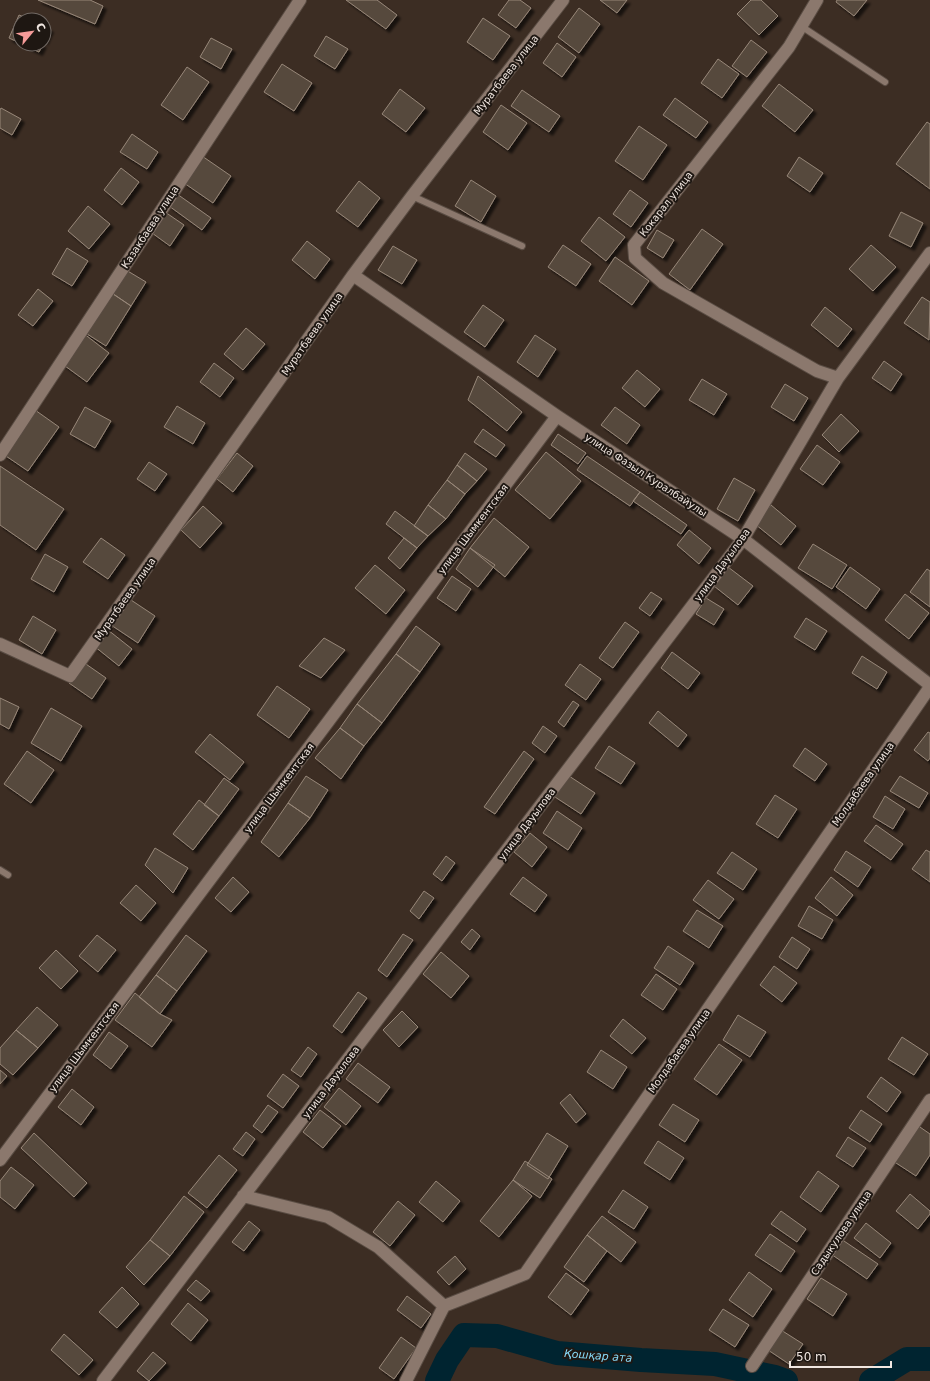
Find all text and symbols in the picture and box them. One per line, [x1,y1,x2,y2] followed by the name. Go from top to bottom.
[12,12,52,52] north arrow
[33,21,48,34] text: С
[471,33,541,117] street label: Муратбаева улица
[637,169,695,239] street label: Кокарал улица
[119,184,181,270] street label: Казакбаева улица
[279,291,345,377] street label: Муратбаева улица
[583,431,709,519] street label: улица Фазыл Куралбайулы
[436,482,510,576] street label: улица Шымкентская
[692,526,752,604] street label: улица Дауылова
[92,556,158,642] street label: Муратбаева улица
[830,740,896,828] street label: Молдабаева улица
[242,741,316,835] street label: улица Шымкентская
[496,786,558,862] street label: улица Дауылова
[47,1000,121,1094] street label: улица Шымкентская
[646,1007,712,1095] street label: Молдабаева улица
[300,1044,362,1120] street label: улица Дауылова
[809,1189,873,1277] street label: Садыкулова улица
[790,1343,891,1369] scale bar
[563,1347,633,1365] water label: Қошқар ата
[796,1350,827,1364] text: 50 m

